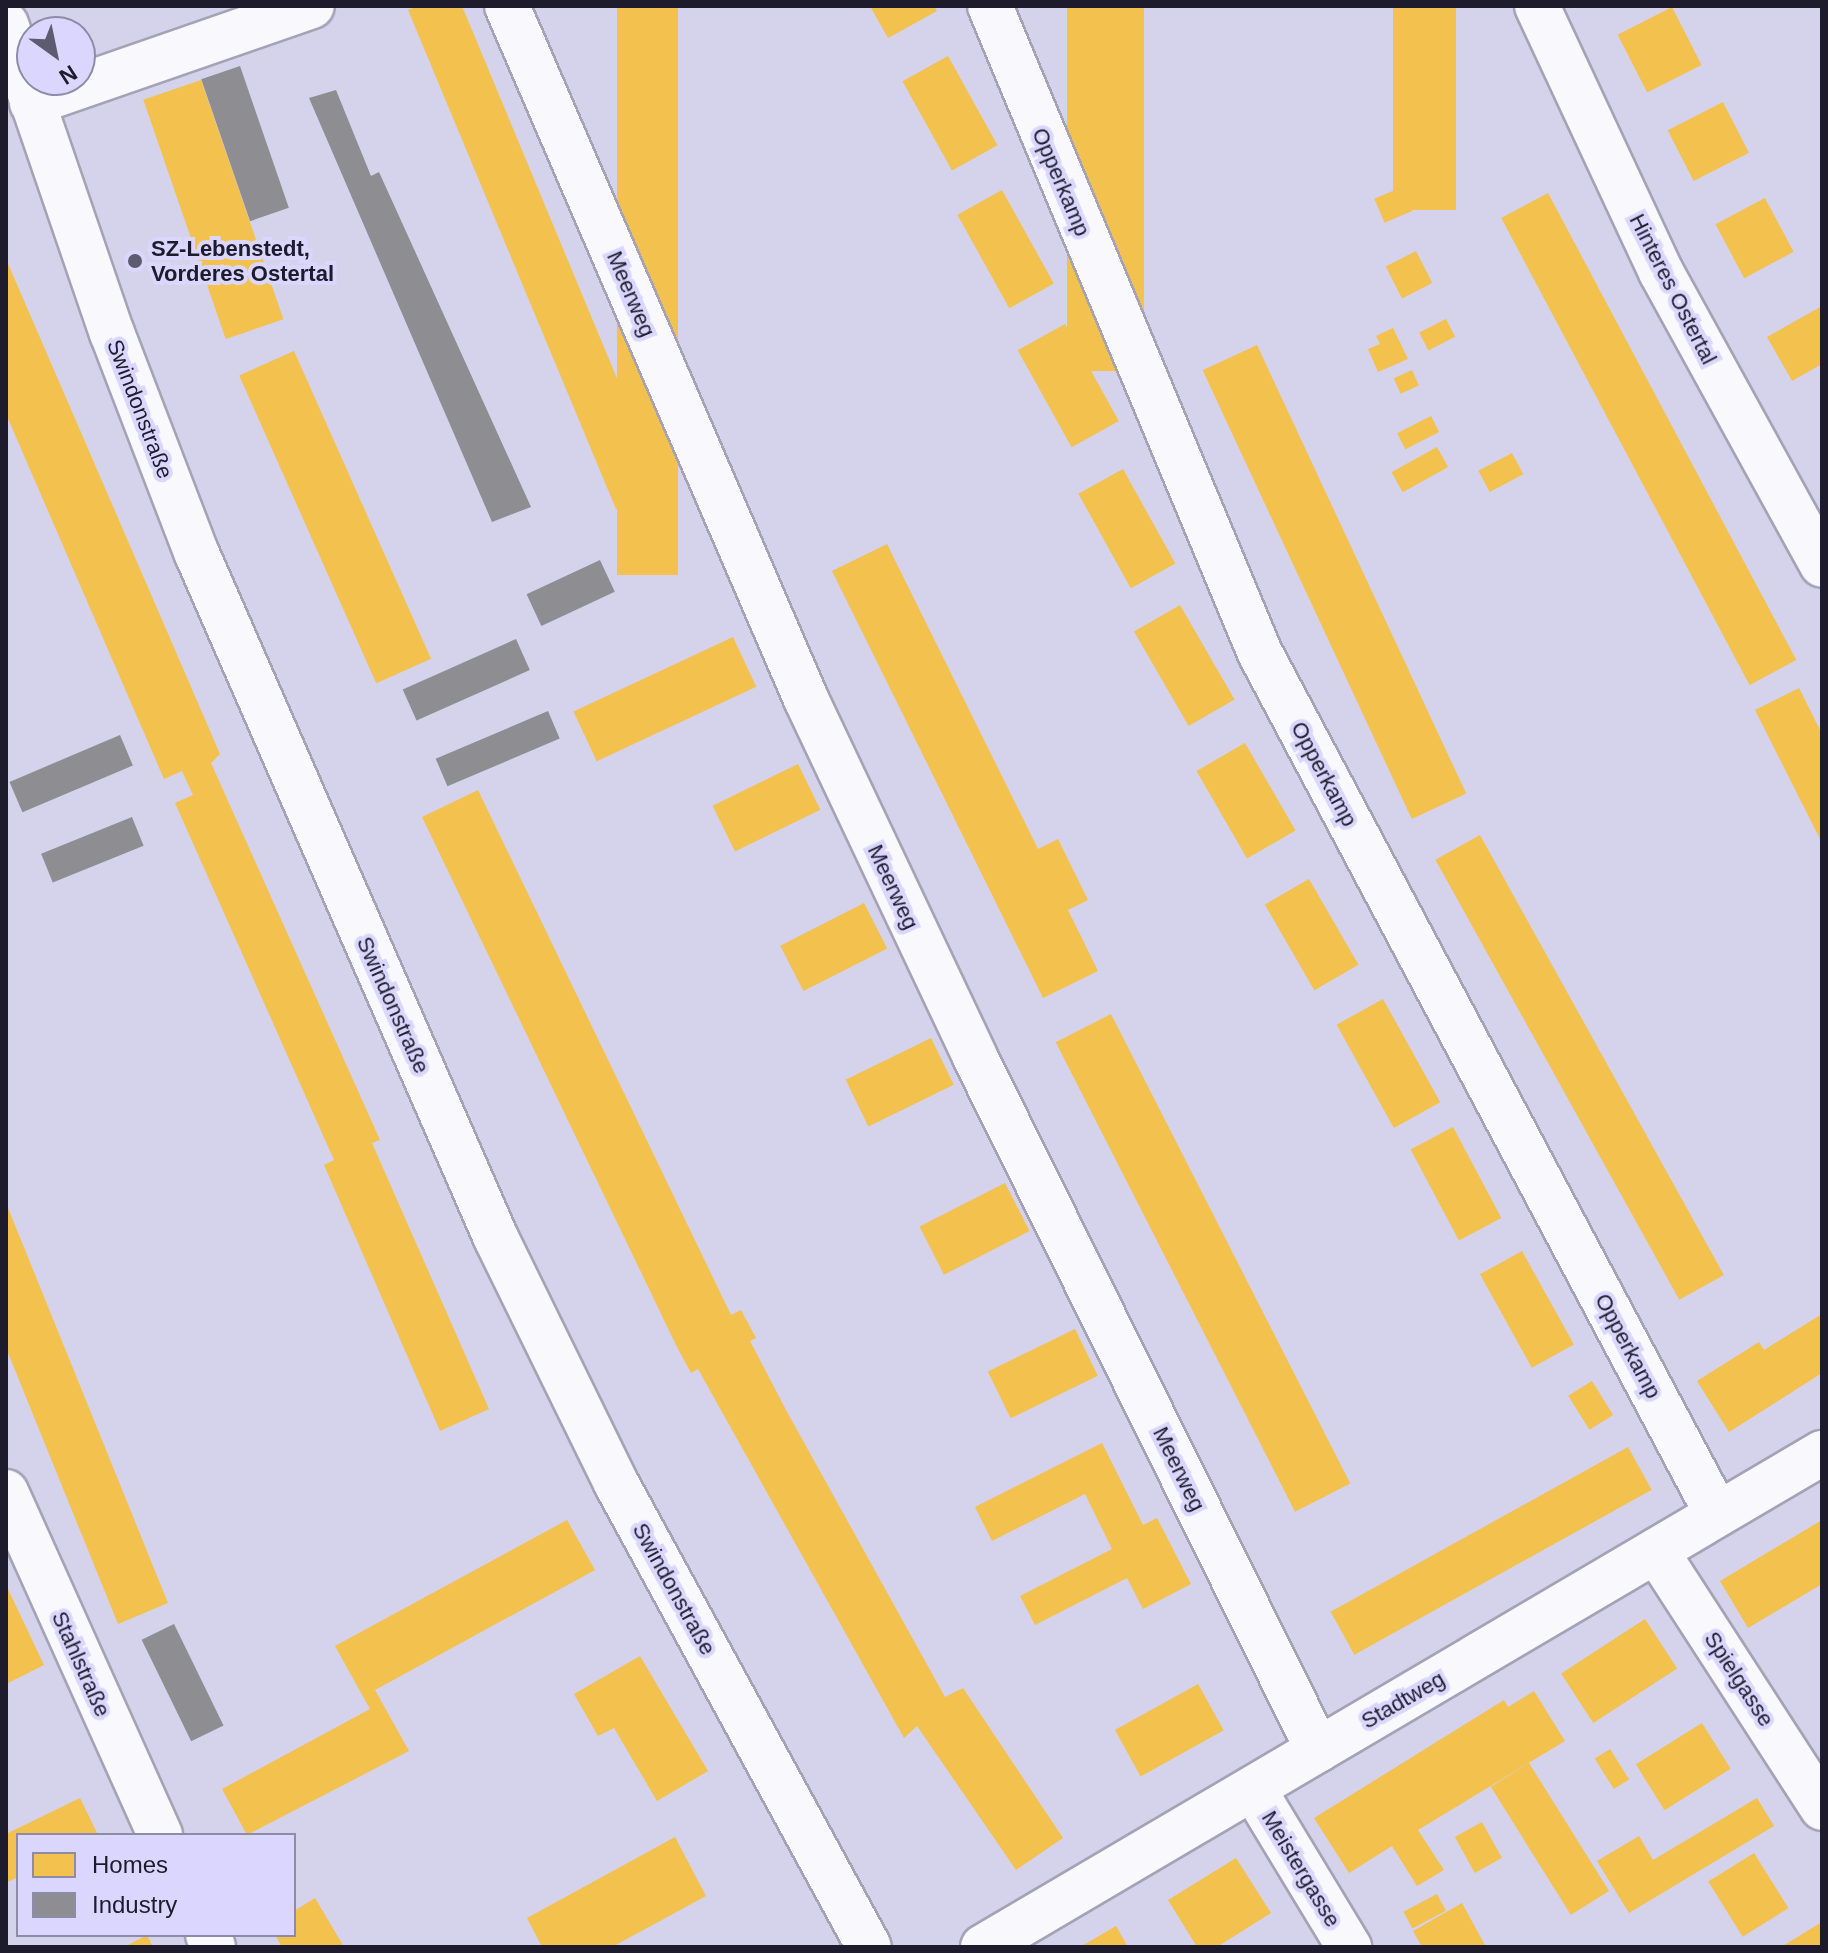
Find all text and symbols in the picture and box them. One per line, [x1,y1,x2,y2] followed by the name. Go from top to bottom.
[16,16,96,96] north arrow
[55,60,82,90] text: N
[1026,124,1096,240] street label: Opperkamp
[1624,209,1722,369] street label: Hinteres Ostertal
[151,235,334,286] place label: SZ-Lebenstedt, Vorderes Ostertal
[601,247,661,341] street label: Meerweg
[126,252,144,270] marker: SZ-Lebenstedt, Vorderes Ostertal
[101,336,179,482] street label: Swindonstraße
[1285,717,1363,831] street label: Opperkamp
[862,840,924,934] street label: Meerweg
[351,933,435,1077] street label: Swindonstraße
[1589,1289,1667,1403] street label: Opperkamp
[1147,1423,1211,1515] street label: Meerweg
[627,1518,721,1660] street label: Swindonstraße
[46,1607,116,1721] street label: Stahlstraße
[1699,1627,1779,1731] street label: Spielgasse
[1357,1666,1449,1734] street label: Stadtweg
[1256,1806,1346,1932] street label: Meistergasse
[16,1833,296,1937] legend
[92,1851,168,1878] text: Homes
[92,1891,177,1918] text: Industry

